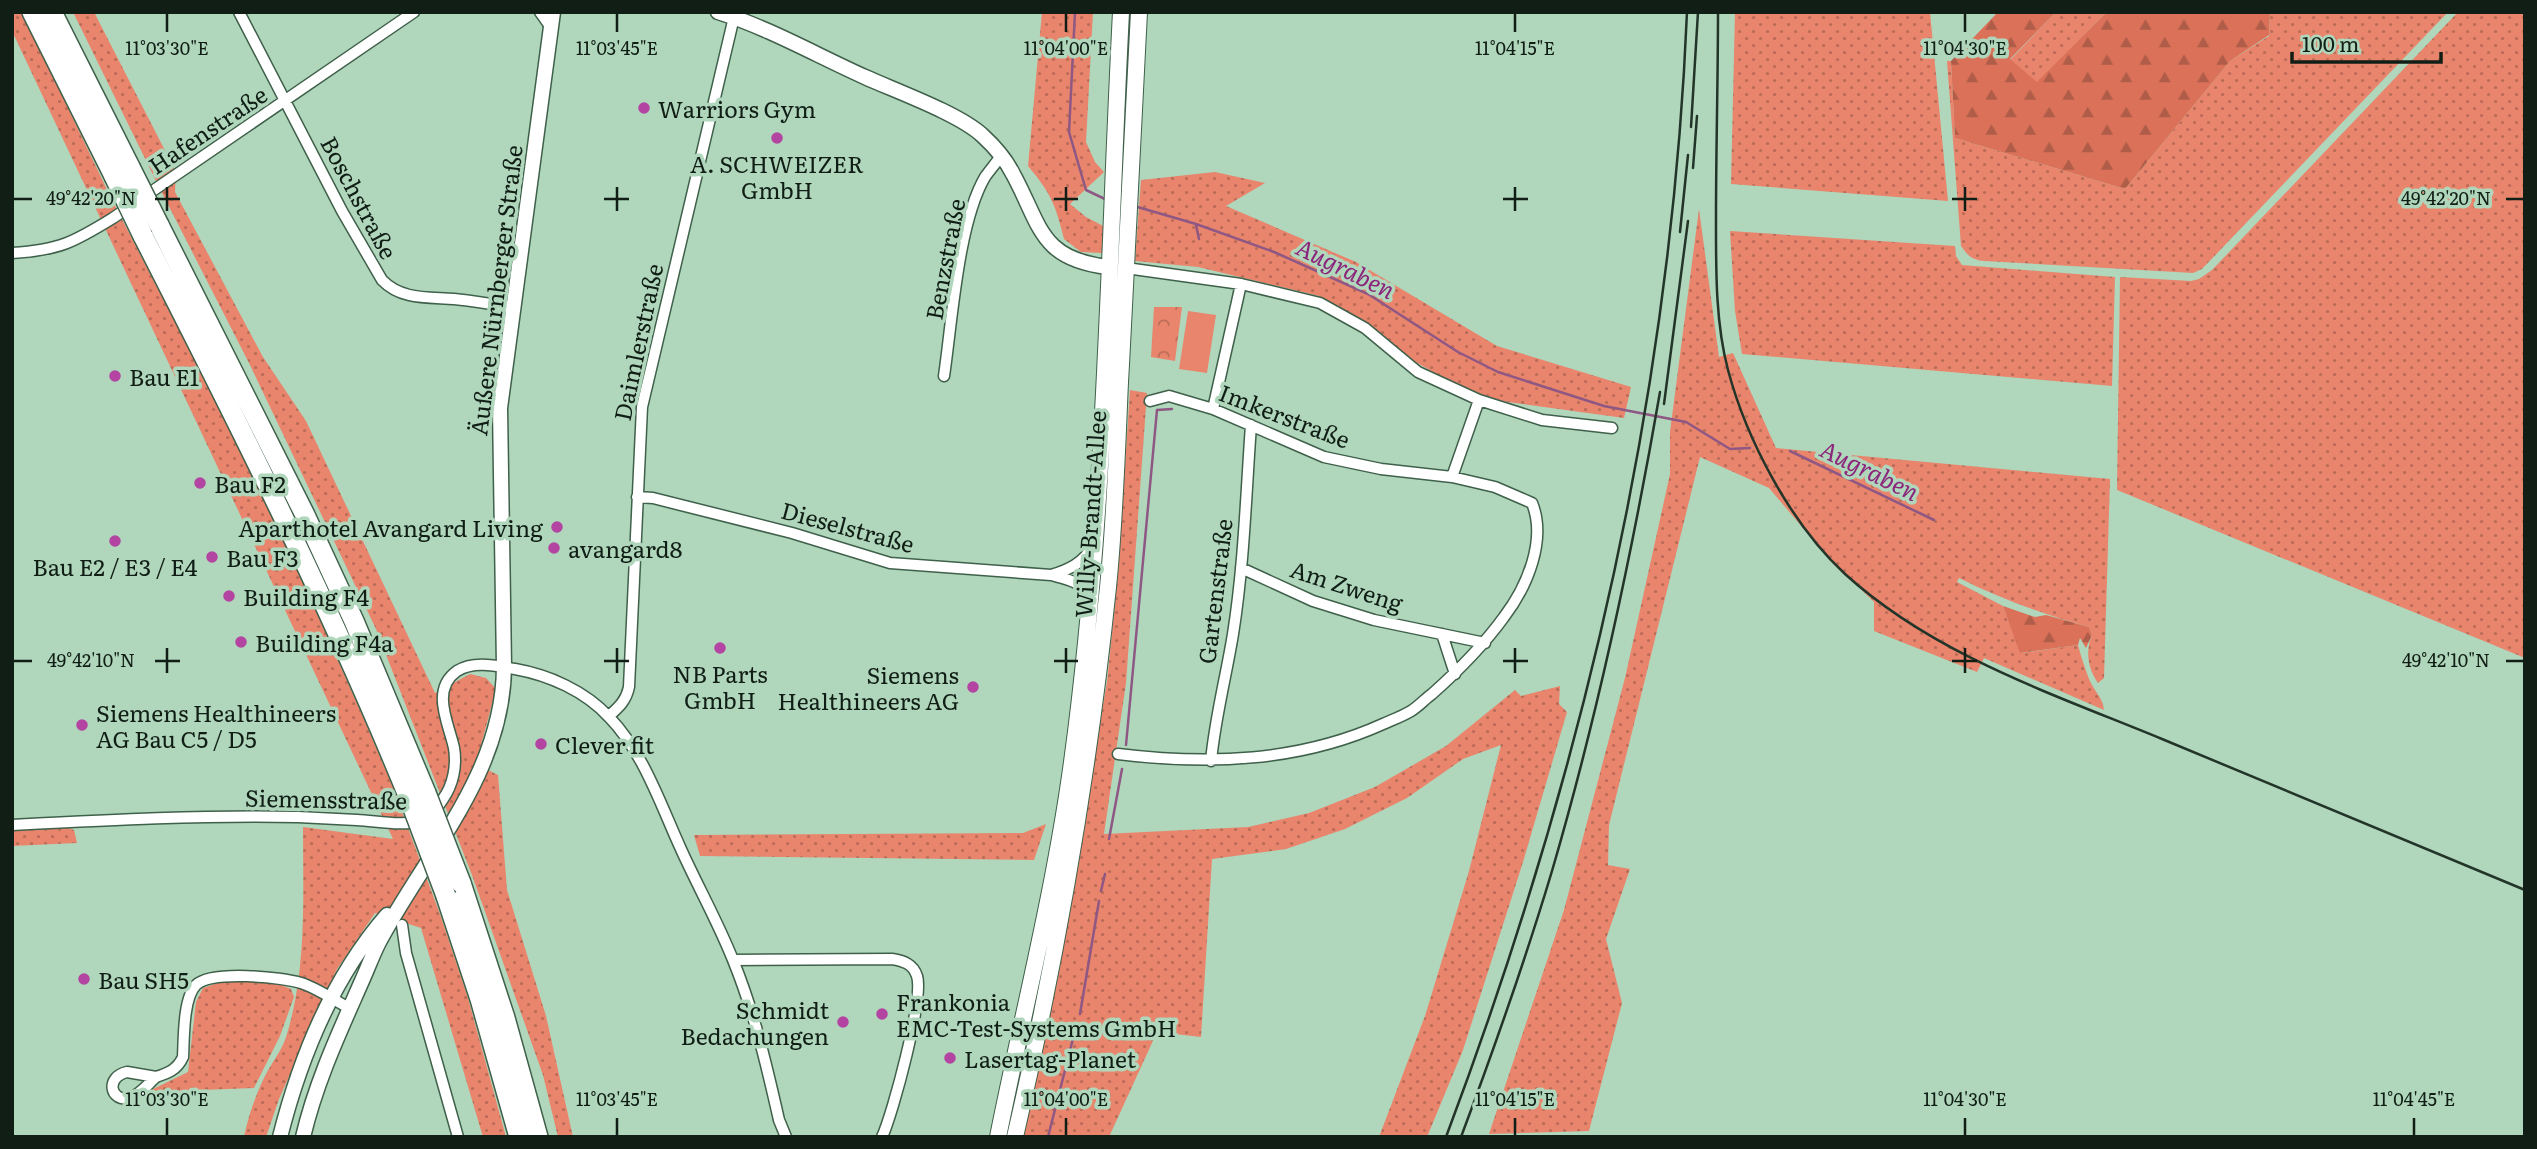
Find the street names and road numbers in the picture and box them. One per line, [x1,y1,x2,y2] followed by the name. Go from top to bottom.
[141,77,273,181] street label: Hafenstraße
[313,130,407,265] street label: Boschstraße
[460,143,530,437] street label: Äußere Nürnberger Straße
[916,195,972,323] street label: Benzstraße
[604,260,670,424] street label: Daimlerstraße
[1215,374,1355,456] street label: Imkerstraße
[1065,409,1113,619] street label: Willy-Brandt-Allee
[778,492,918,560] street label: Dieselstraße
[1188,516,1240,666] street label: Gartenstraße
[1286,551,1408,619] street label: Am Zweng
[245,780,407,816] street label: Siemensstraße

